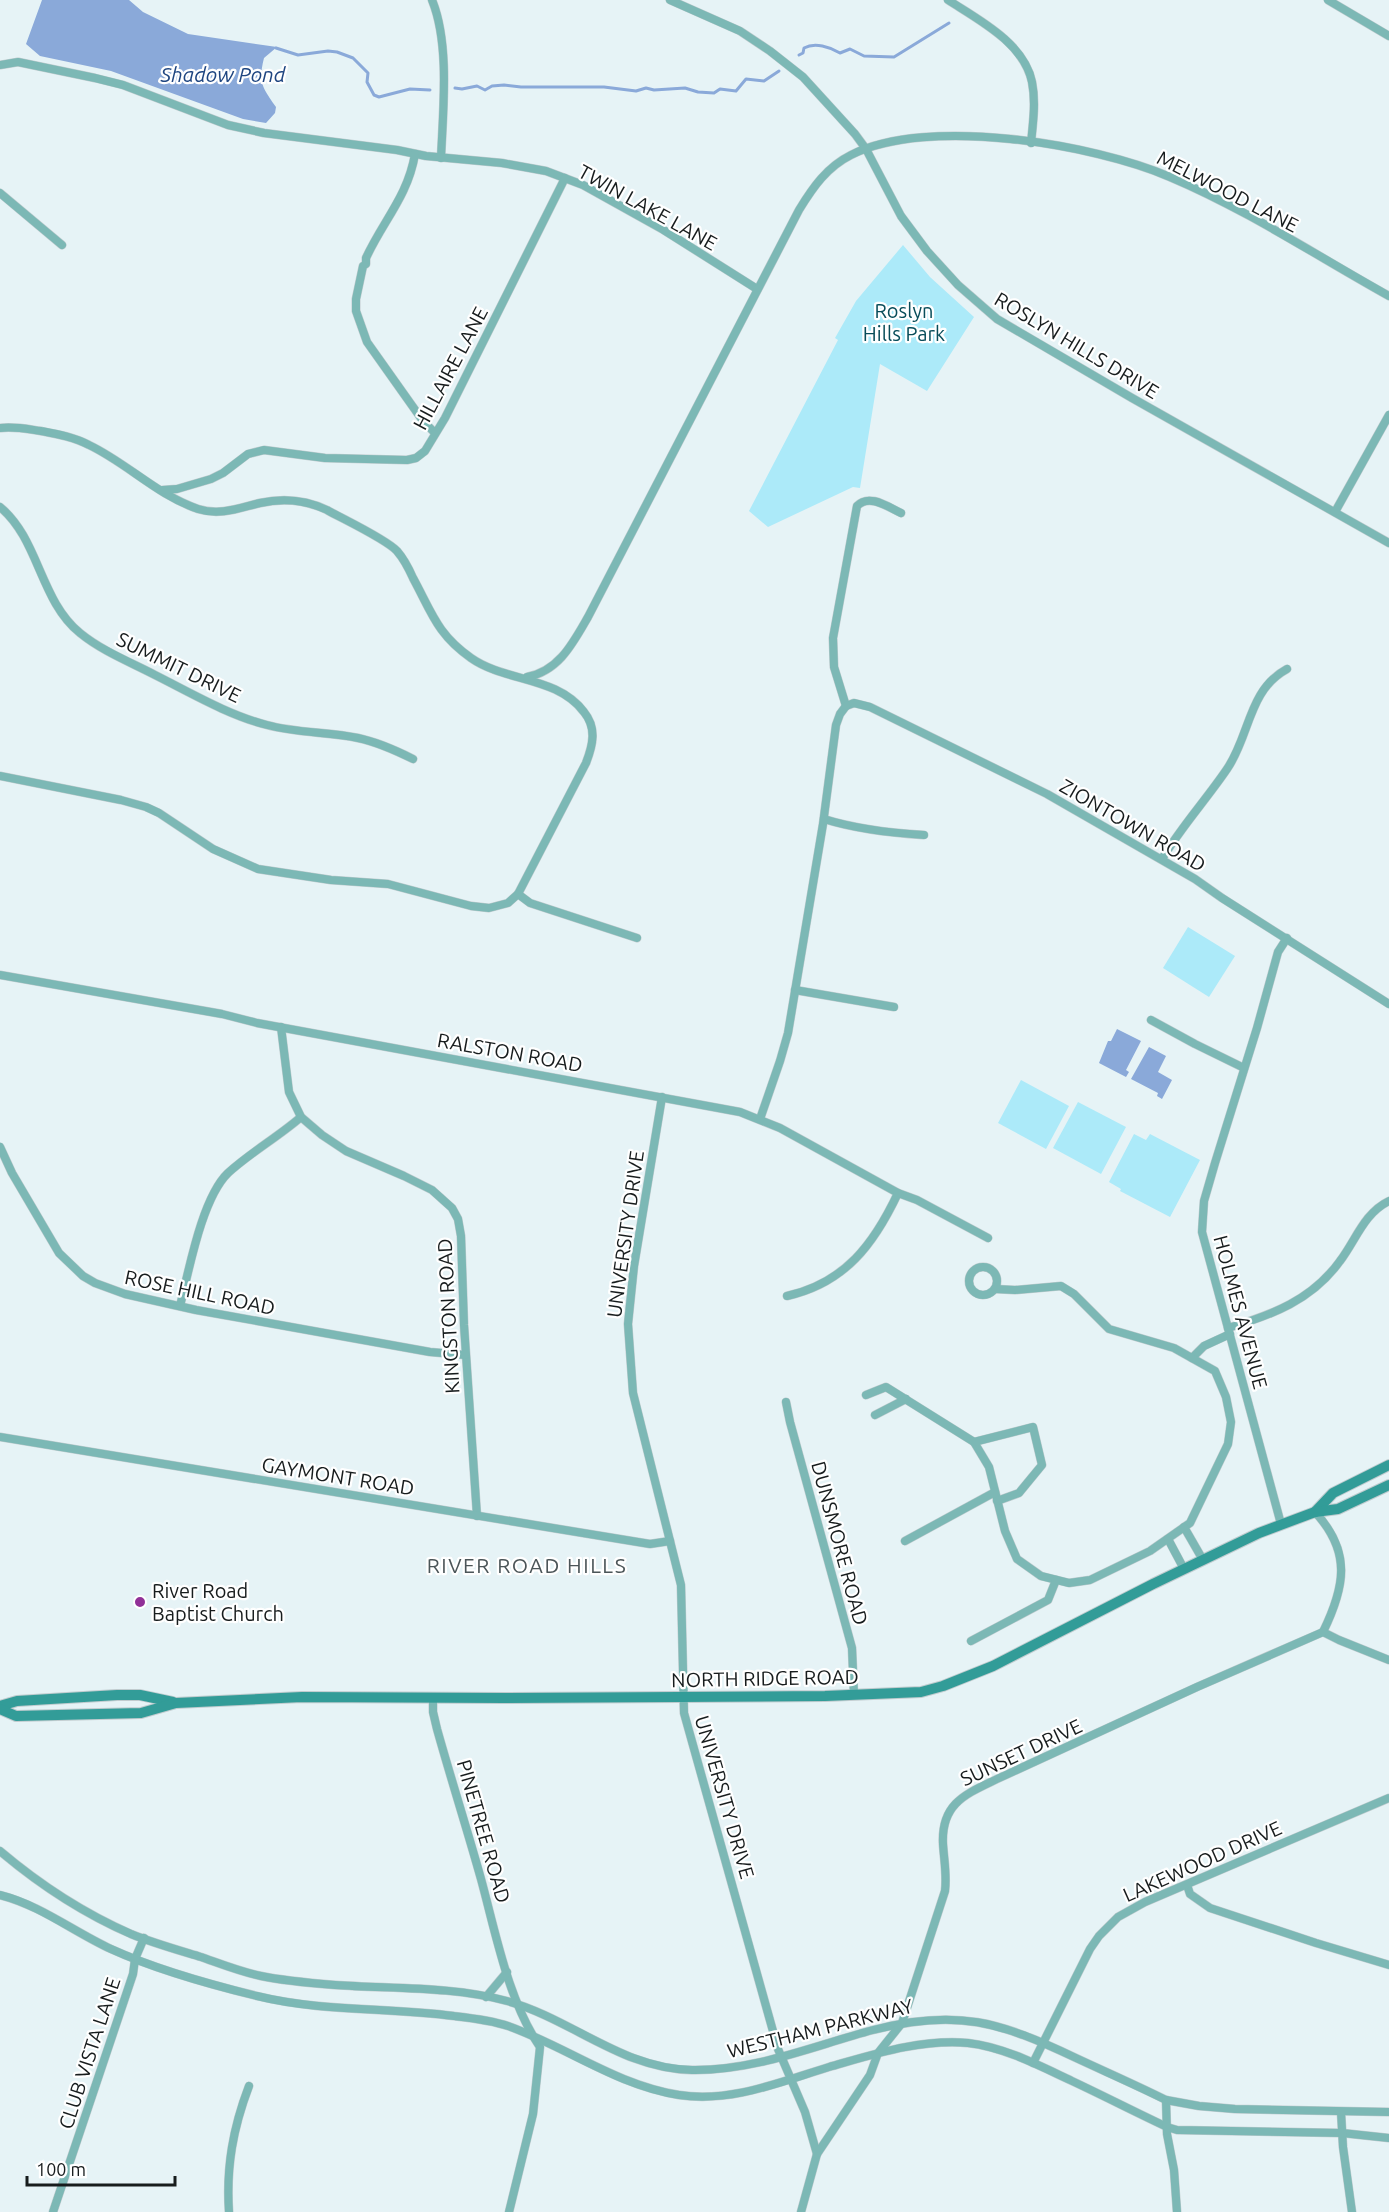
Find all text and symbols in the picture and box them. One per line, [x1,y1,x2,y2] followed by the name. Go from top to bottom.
[160,62,287,86] water label: Shadow Pond
[1154,145,1302,237] street label: MELWOOD LANE
[575,159,721,255] street label: TWIN LAKE LANE
[991,287,1163,403] street label: ROSLYN HILLS DRIVE
[863,299,945,345] park label: Roslyn Hills Park
[408,303,492,433] street label: HILLAIRE LANE
[113,627,245,707] street label: SUMMIT DRIVE
[1056,774,1210,876] street label: ZIONTOWN ROAD
[436,1028,584,1076] street label: RALSTON ROAD
[602,1149,648,1319] street label: UNIVERSITY DRIVE
[1209,1233,1273,1391] street label: HOLMES AVENUE
[432,1238,464,1394] street label: KINGSTON ROAD
[123,1265,277,1319] street label: ROSE HILL ROAD
[260,1453,416,1499] street label: GAYMONT ROAD
[807,1459,873,1627] street label: DUNSMORE ROAD
[427,1553,627,1577] district label: RIVER ROAD HILLS
[152,1579,284,1625] place label: River Road Baptist Church
[133,1595,147,1609] marker: River Road Baptist Church
[671,1665,859,1691] street label: NORTH RIDGE ROAD
[691,1713,759,1881] street label: UNIVERSITY DRIVE
[957,1714,1085,1790] street label: SUNSET DRIVE
[453,1757,515,1905] street label: PINETREE ROAD
[1119,1816,1285,1906] street label: LAKEWOOD DRIVE
[54,1974,124,2132] street label: CLUB VISTA LANE
[725,1994,916,2062] street label: WESTHAM PARKWAY
[27,2149,176,2187] scale bar
[36,2159,86,2179] text: 100 m

